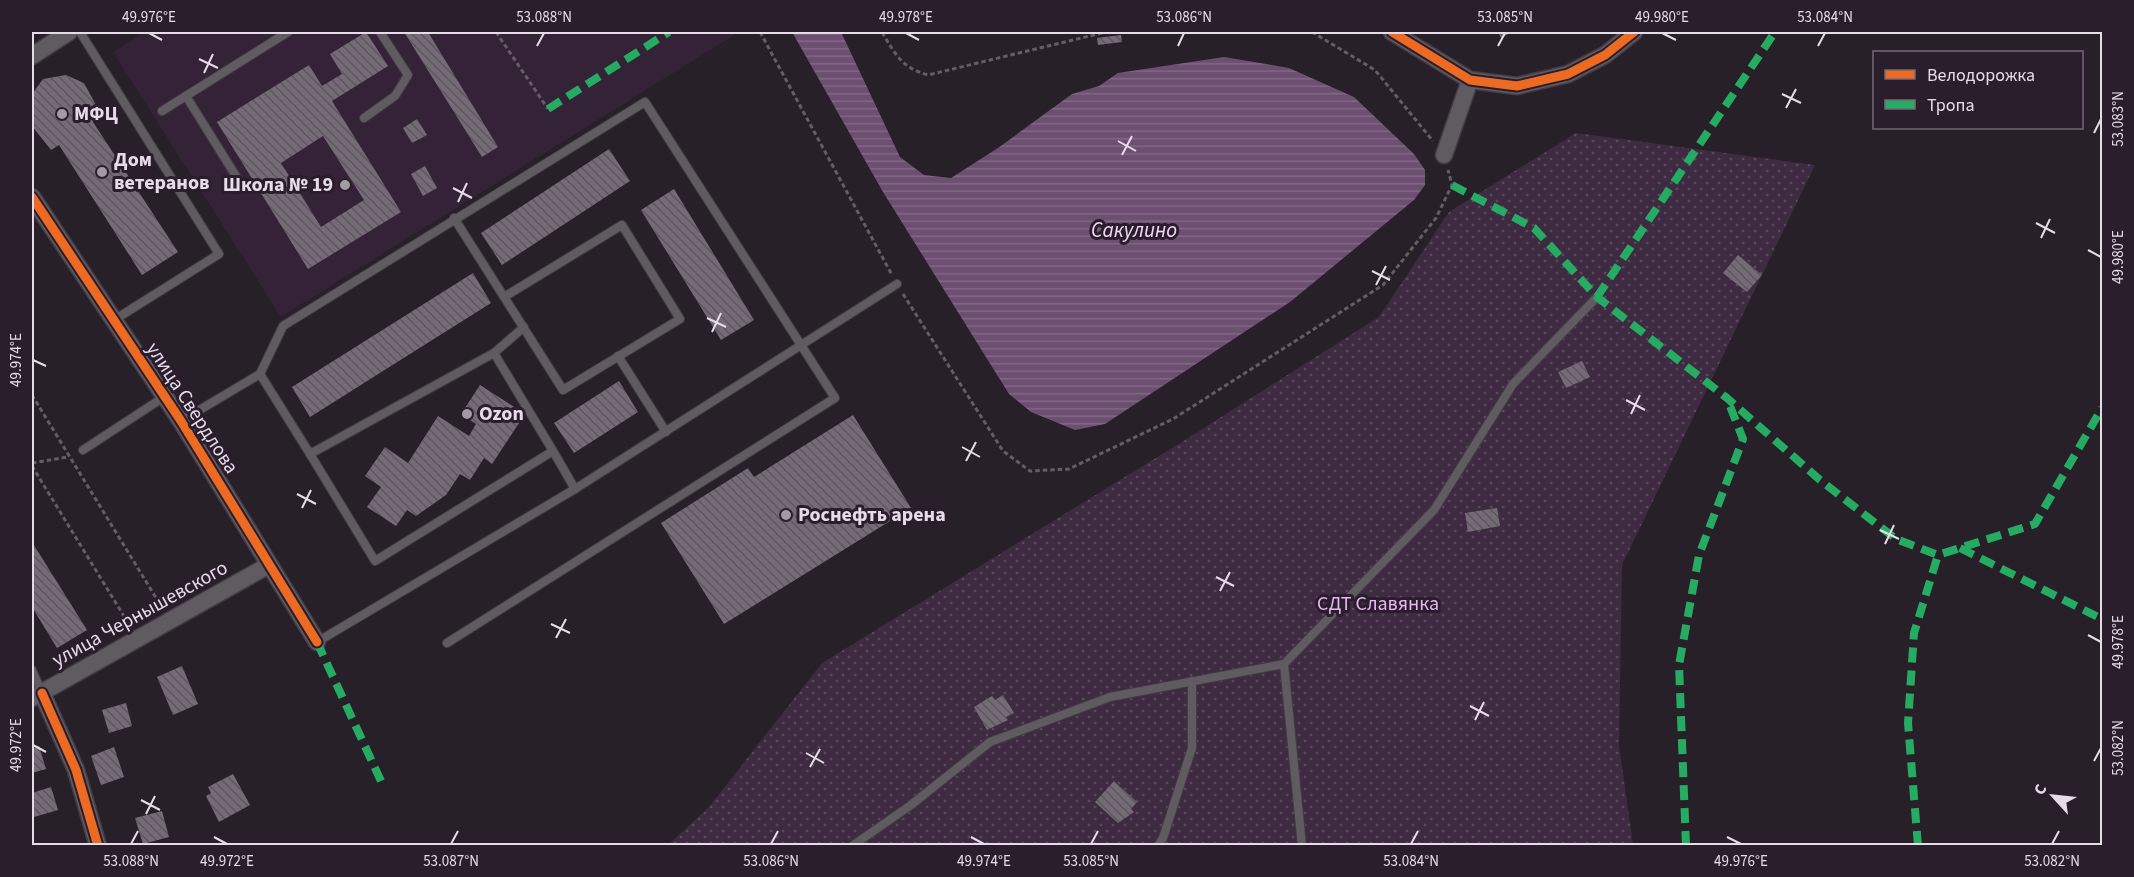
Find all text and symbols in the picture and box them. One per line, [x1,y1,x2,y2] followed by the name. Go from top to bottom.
[122,7,176,28] text: 49.976°E
[516,7,572,28] text: 53.088°N
[879,7,933,28] text: 49.978°E
[1156,7,1212,28] text: 53.086°N
[1477,7,1533,28] text: 53.085°N
[1635,7,1689,28] text: 49.980°E
[1797,7,1853,28] text: 53.084°N
[1873,51,2083,129] legend
[1927,63,2035,88] text: Велодорожка
[2108,91,2129,147] text: 53.083°N
[1927,93,1975,118] text: Тропа
[74,100,119,128] place label: МФЦ
[55,107,69,121] marker: МФЦ
[114,146,210,197] place label: Дом ветеранов
[95,165,109,179] marker: Дом ветеранов
[223,171,333,199] place label: Школа № 19
[338,178,352,192] marker: Школа № 19
[1091,215,1177,245] water label: Сакулино
[2108,230,2129,284] text: 49.980°E
[6,333,27,387] text: 49.974°E
[139,337,245,479] street label: улица Свердлова
[479,400,524,428] place label: Ozon
[460,407,474,421] marker: Ozon
[798,501,946,529] place label: Роснефть арена
[779,508,793,522] marker: Роснефть арена
[47,554,233,674] street label: улица Чернышевского
[1317,590,1439,618] park label: СДТ Славянка
[2108,615,2129,669] text: 49.978°E
[6,718,27,772] text: 49.972°E
[2108,720,2129,776] text: 53.082°N
[2023,766,2083,826] north arrow
[2029,781,2052,799] text: С
[103,851,159,872] text: 53.088°N
[200,851,254,872] text: 49.972°E
[423,851,479,872] text: 53.087°N
[743,851,799,872] text: 53.086°N
[957,851,1011,872] text: 49.974°E
[1063,851,1119,872] text: 53.085°N
[1383,851,1439,872] text: 53.084°N
[1714,851,1768,872] text: 49.976°E
[2024,851,2080,872] text: 53.082°N

